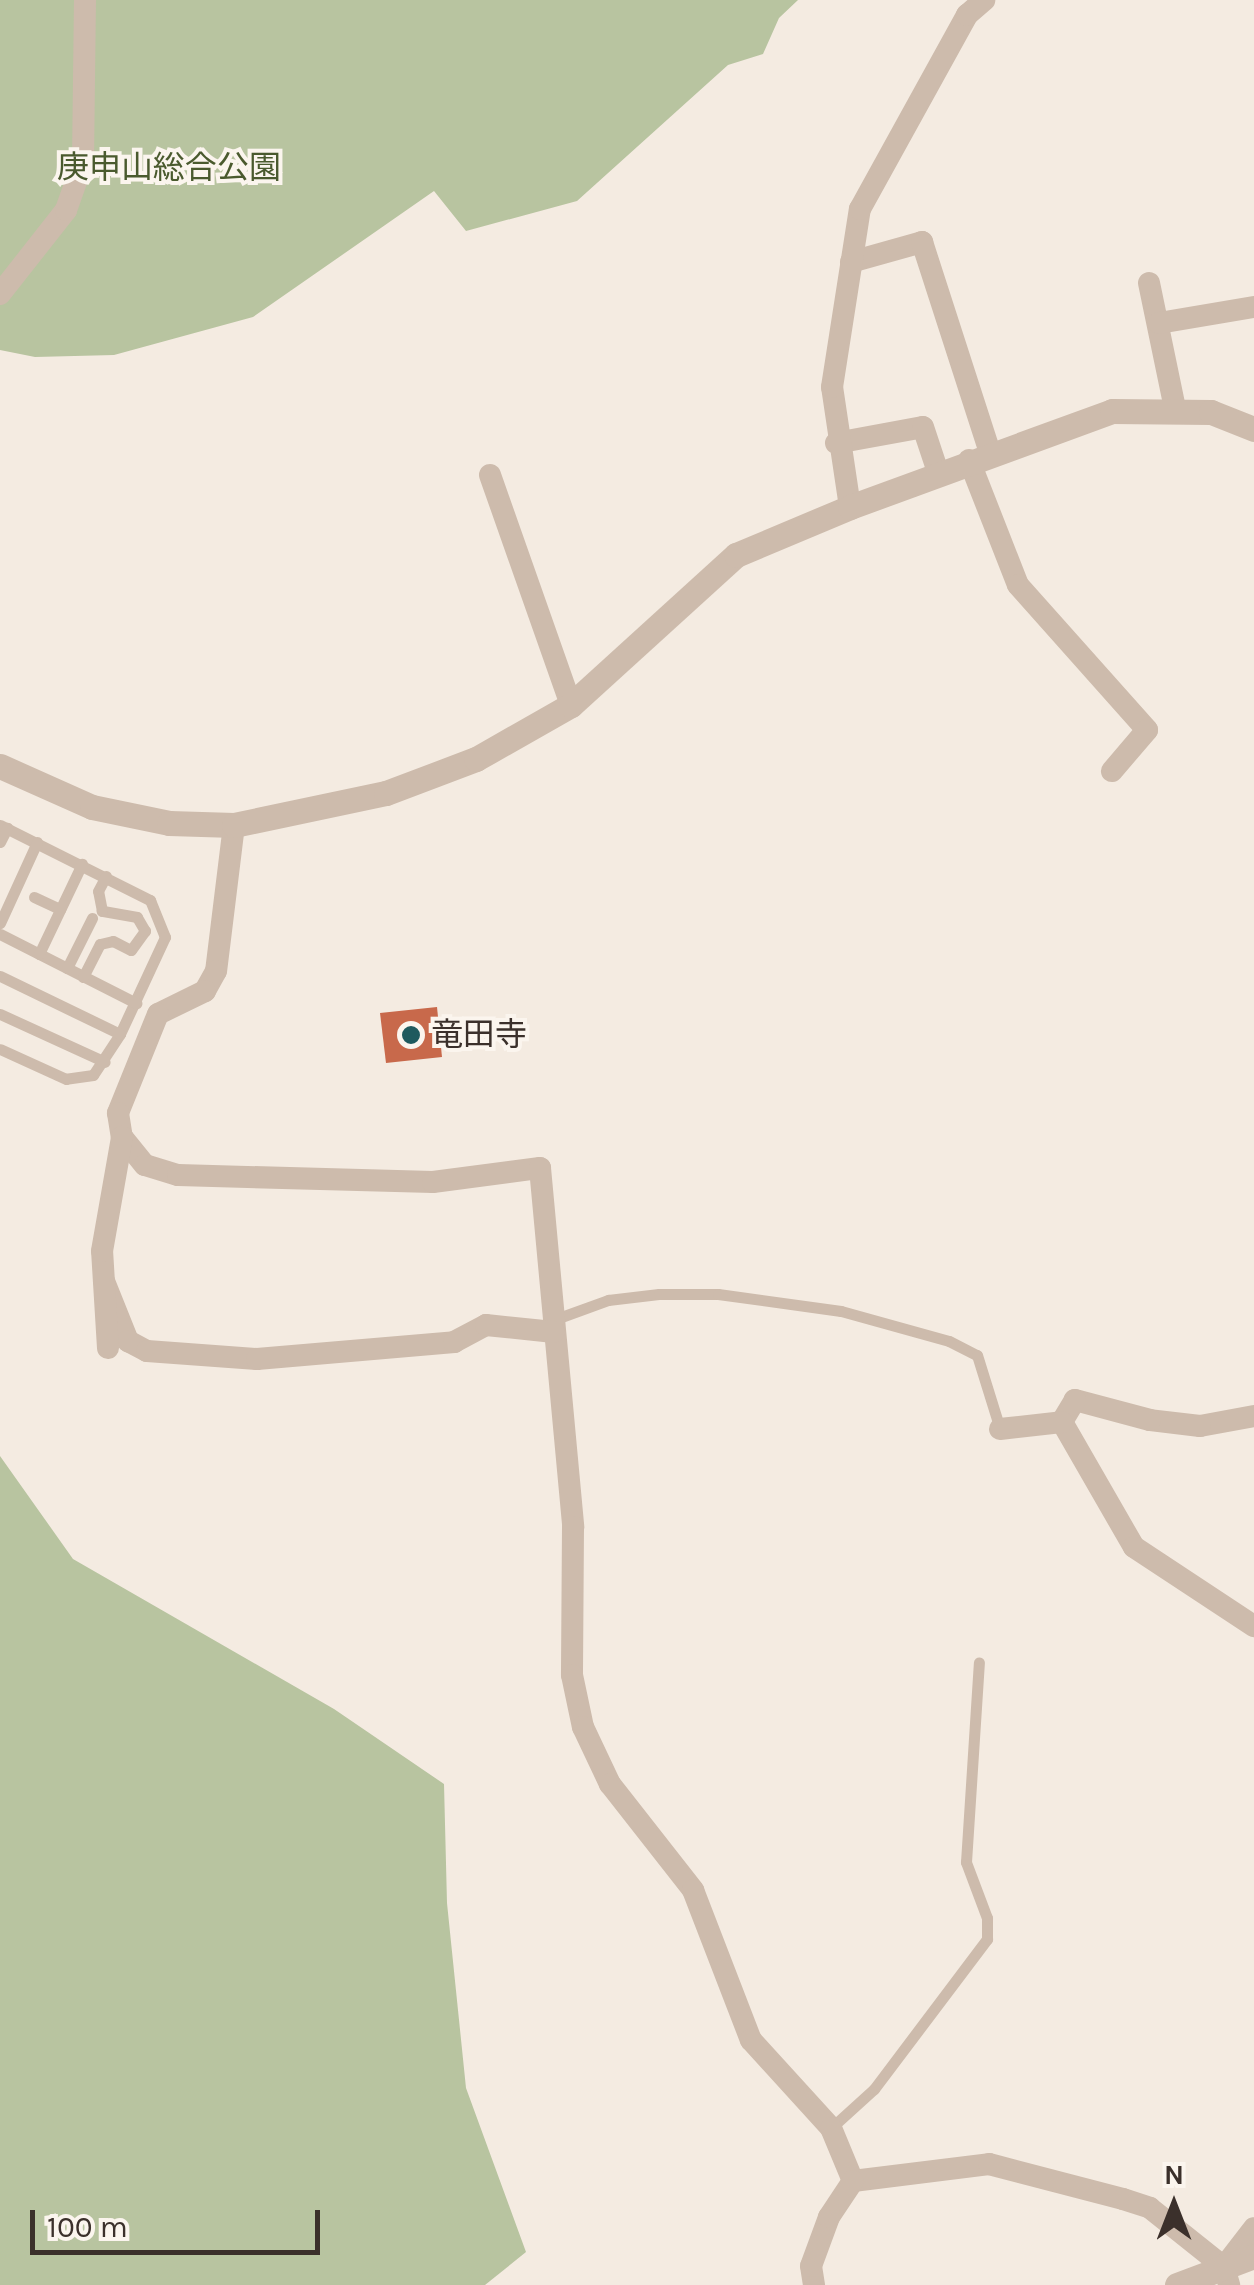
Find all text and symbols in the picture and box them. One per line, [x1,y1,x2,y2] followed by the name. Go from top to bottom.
[57,149,281,187] park label: 庚申山総合公園
[431,1016,527,1054] place label: 竜田寺
[400,1024,422,1046] marker: 竜田寺
[1124,2155,1224,2255] north arrow
[1164,2158,1184,2191] text: N
[35,2190,325,2252] scale bar
[47,2209,128,2245] text: 100 m

